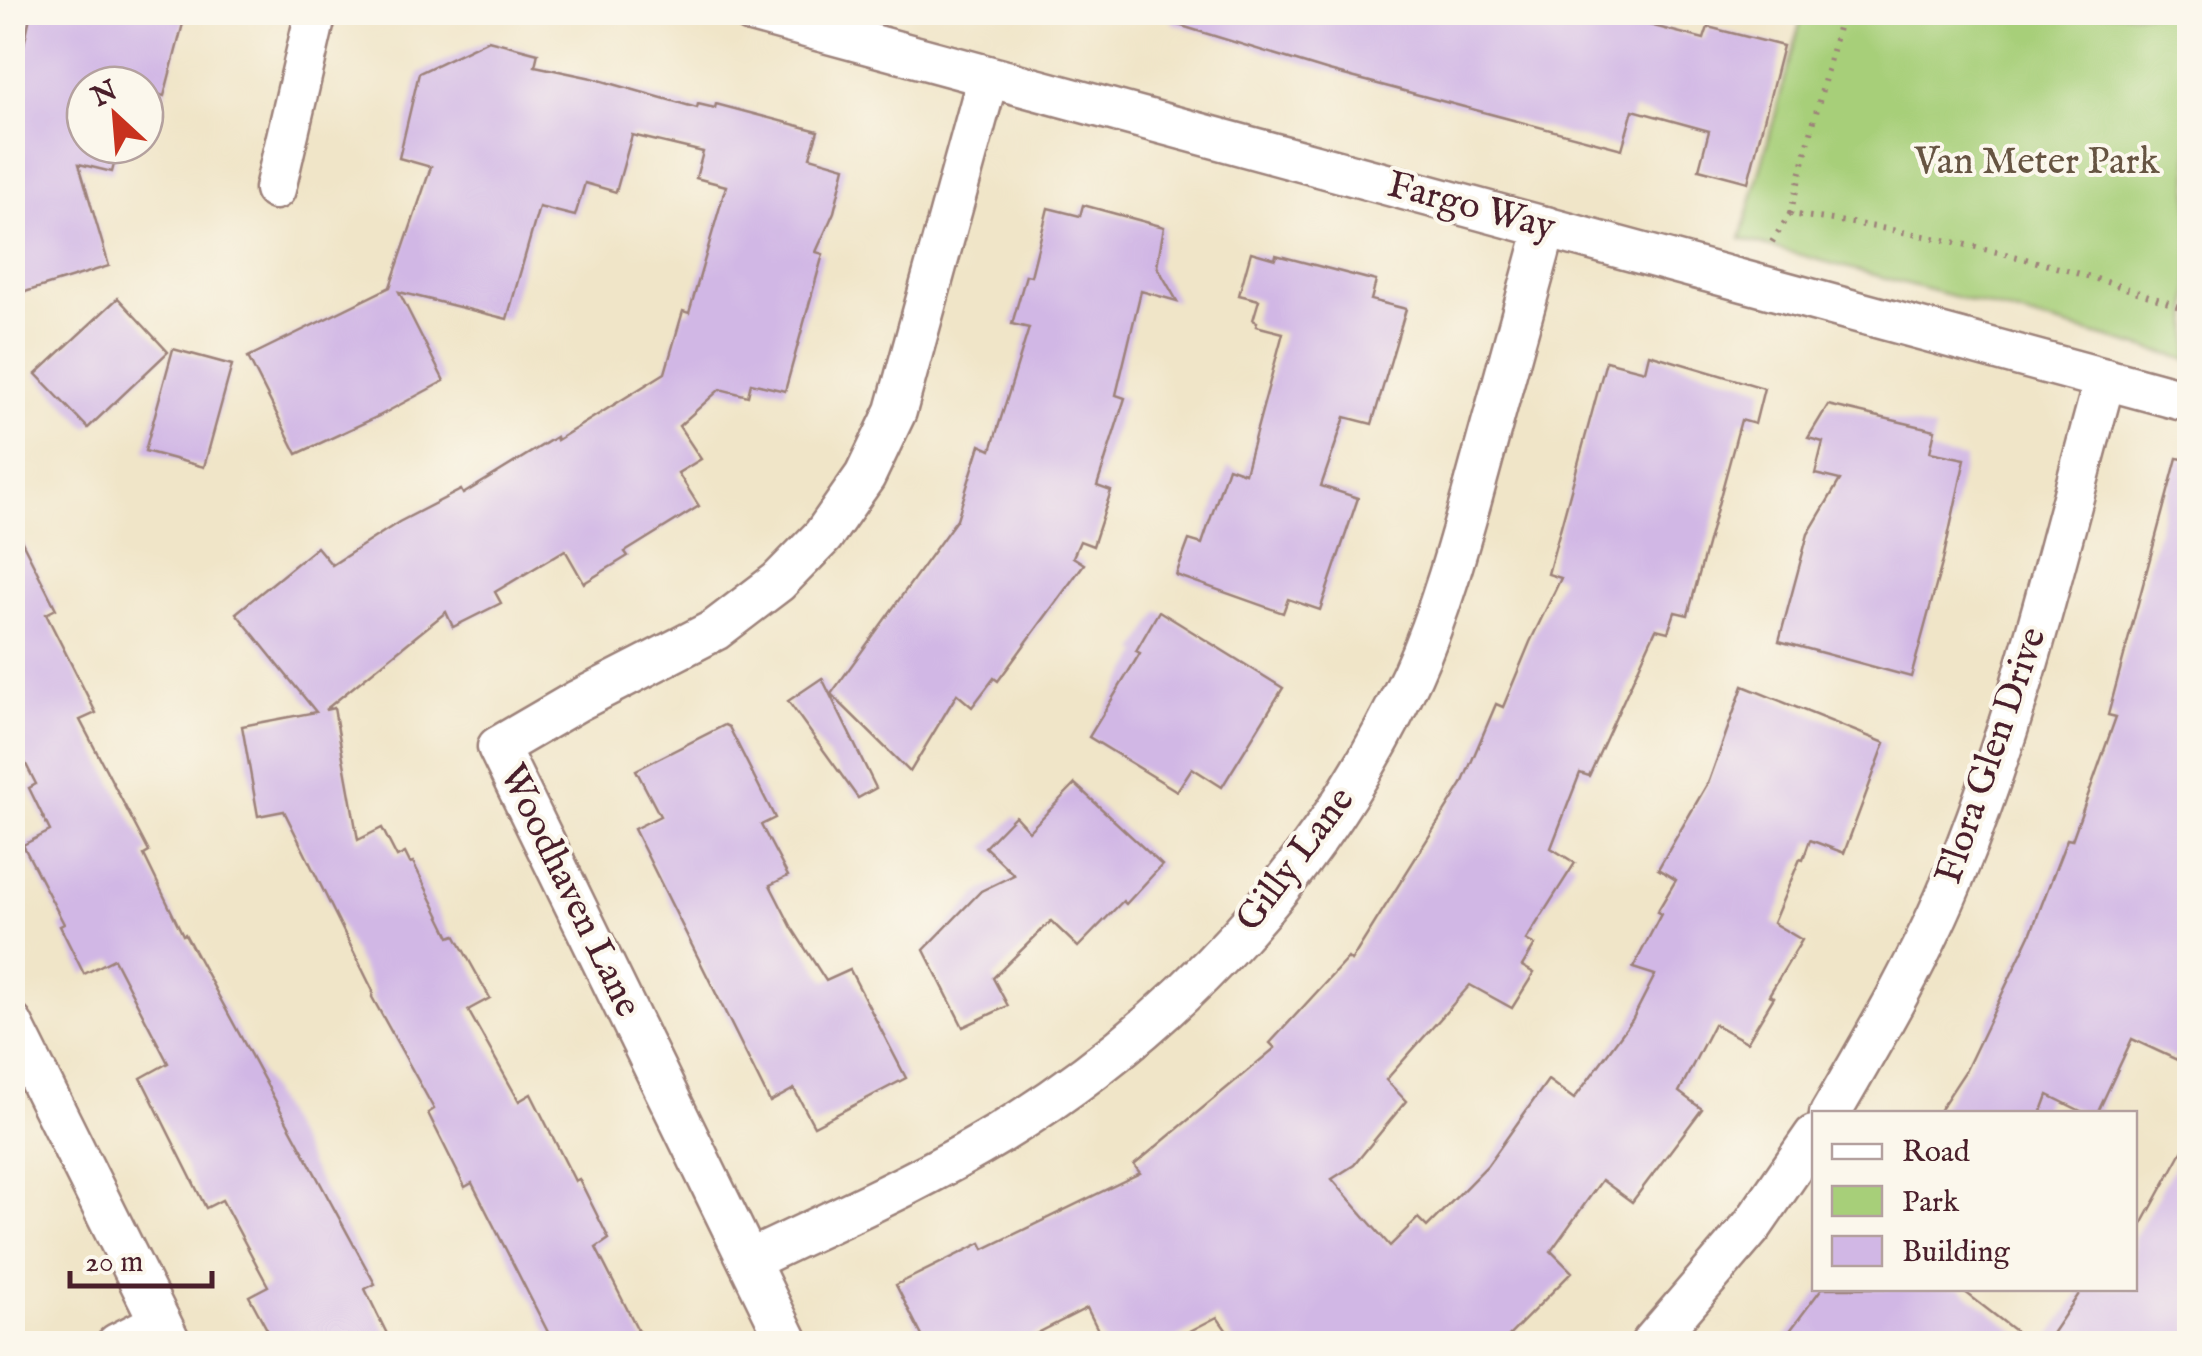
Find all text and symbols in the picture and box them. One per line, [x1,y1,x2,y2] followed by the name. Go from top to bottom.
[65,65,165,165] north arrow
[86,74,124,116] text: N
[1913,139,2160,187] park label: Van Meter Park
[1382,162,1560,252] street label: Fargo Way
[1926,621,2058,891] street label: Flora Glen Drive
[487,757,651,1025] street label: Woodhaven Lane
[1226,778,1366,942] street label: Gilly Lane
[1812,1111,2137,1291] legend
[1902,1134,1971,1172] text: Road
[1902,1184,1960,1222] text: Park
[70,1226,212,1288] scale bar
[1902,1234,2011,1272] text: Building
[85,1244,144,1282] text: 20 m

